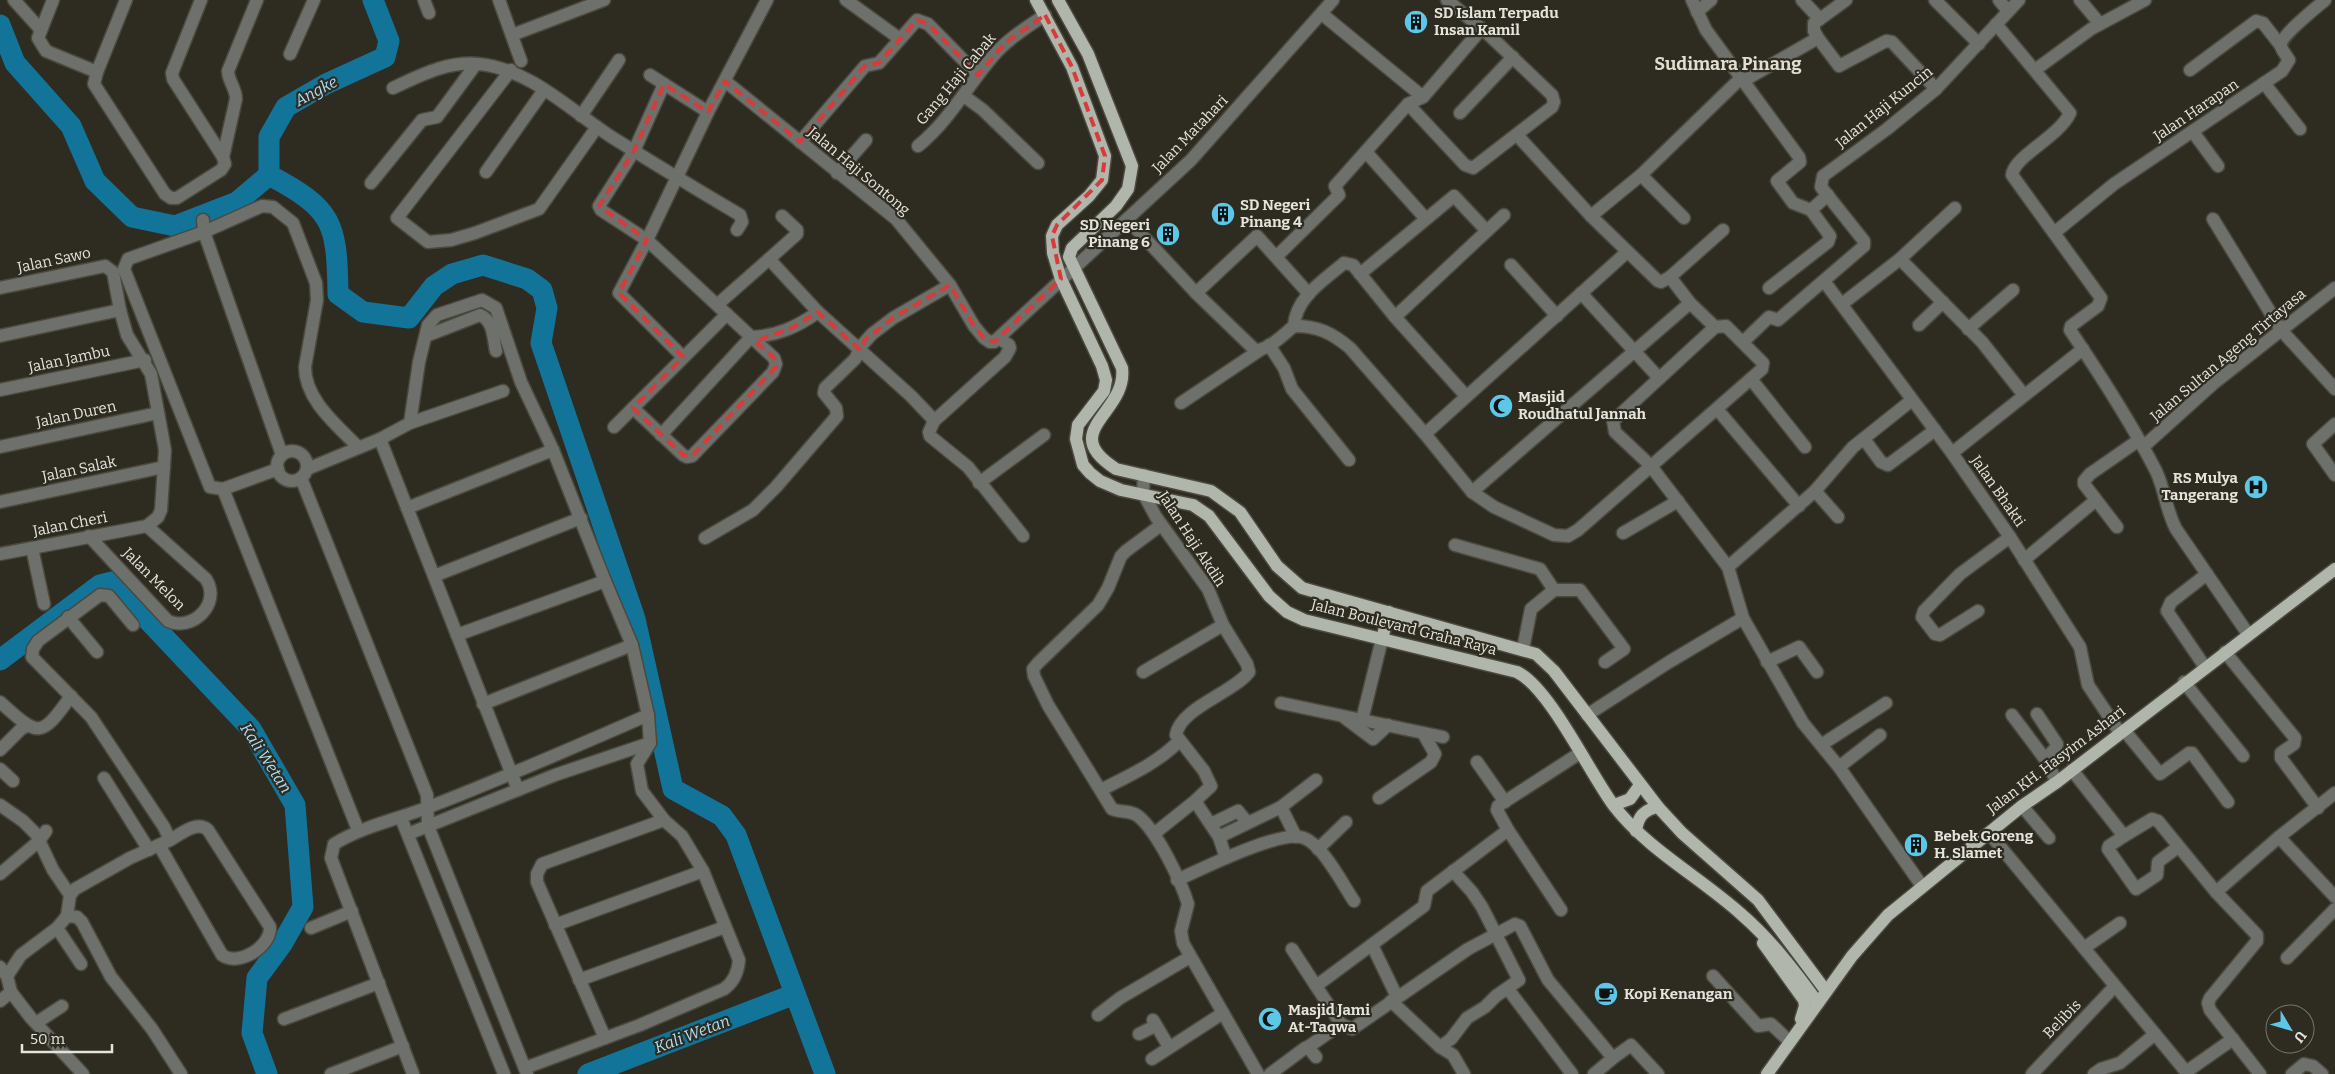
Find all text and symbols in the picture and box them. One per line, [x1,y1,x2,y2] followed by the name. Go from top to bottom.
[1434,4,1559,39] place label: SD Islam Terpadu Insan Kamil
[1403,9,1429,35] building icon: SD Islam Terpadu Insan Kamil
[912,29,1000,129] street label: Gang Haji Cabak
[1654,53,1802,75] district label: Sudimara Pinang
[1831,62,1936,152] street label: Jalan Haji Kuncin
[291,72,340,111] water label: Angke
[2149,75,2242,146] street label: Jalan Harapan
[1148,91,1232,177] street label: Jalan Matahari
[804,122,914,219] street label: Jalan Haji Sontong
[1240,196,1310,231] place label: SD Negeri Pinang 4
[1210,201,1236,227] building icon: SD Negeri Pinang 4
[1080,216,1150,251] place label: SD Negeri Pinang 6
[1155,221,1181,247] building icon: SD Negeri Pinang 6
[15,243,92,277] street label: Jalan Sawo
[2146,285,2309,426] street label: Jalan Sultan Ageng Tirtayasa
[26,342,111,377] street label: Jalan Jambu
[1518,388,1647,423] place label: Masjid Roudhatul Jannah
[1488,393,1514,419] mosque icon: Masjid Roudhatul Jannah
[33,397,118,431] street label: Jalan Duren
[1966,451,2029,531] street label: Jalan Bhakti
[39,452,118,486] street label: Jalan Salak
[2161,469,2239,504] place label: RS Mulya Tangerang
[2243,474,2269,500] hospital icon: RS Mulya Tangerang
[1154,487,1230,591] street label: Jalan Haji Akdih
[30,508,109,540] street label: Jalan Cheri
[118,543,190,615] street label: Jalan Melon
[1308,595,1499,659] street label: Jalan Boulevard Graha Raya
[1983,702,2129,818] street label: Jalan KH. Hasyim Ashari
[236,720,296,796] water label: Kali Wetan
[1934,827,2034,862] place label: Bebek Goreng H. Slamet
[1903,832,1929,858] building icon: Bebek Goreng H. Slamet
[1593,981,1619,1007] cafe icon: Kopi Kenangan
[1624,985,1733,1003] place label: Kopi Kenangan
[2039,996,2085,1042] street label: Belibis
[1288,1001,1370,1036] place label: Masjid Jami At-Taqwa
[2265,1004,2315,1054] north arrow
[1257,1006,1283,1032] mosque icon: Masjid Jami At-Taqwa
[652,1011,732,1057] water label: Kali Wetan
[22,1022,112,1054] scale bar
[2290,1027,2310,1047] text: U
[30,1030,66,1048] text: 50 m

